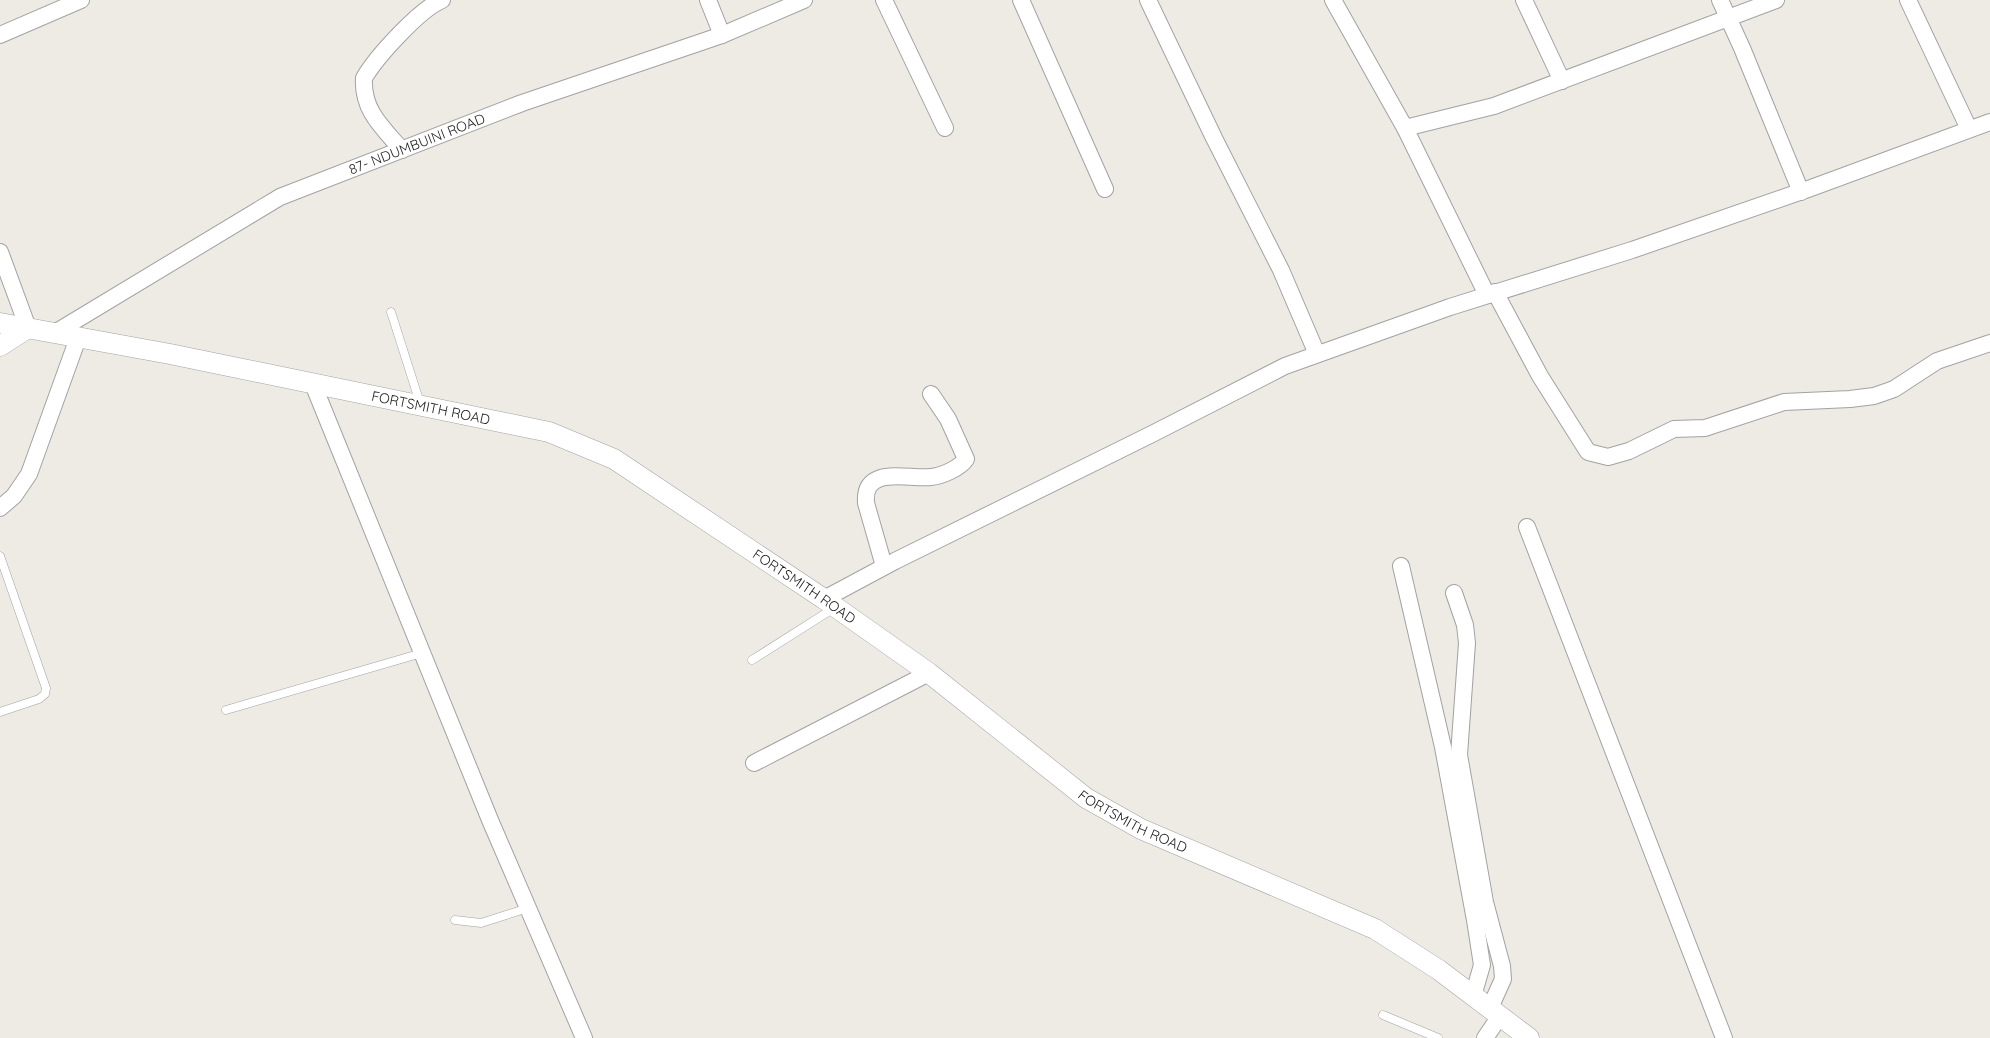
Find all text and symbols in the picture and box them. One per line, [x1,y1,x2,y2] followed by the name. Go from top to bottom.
[346,109,488,178] street label: 87- NDUMBUINI ROAD
[370,387,492,429] street label: FORTSMITH ROAD
[749,545,859,628] street label: FORTSMITH ROAD
[1074,786,1190,857] street label: FORTSMITH ROAD

